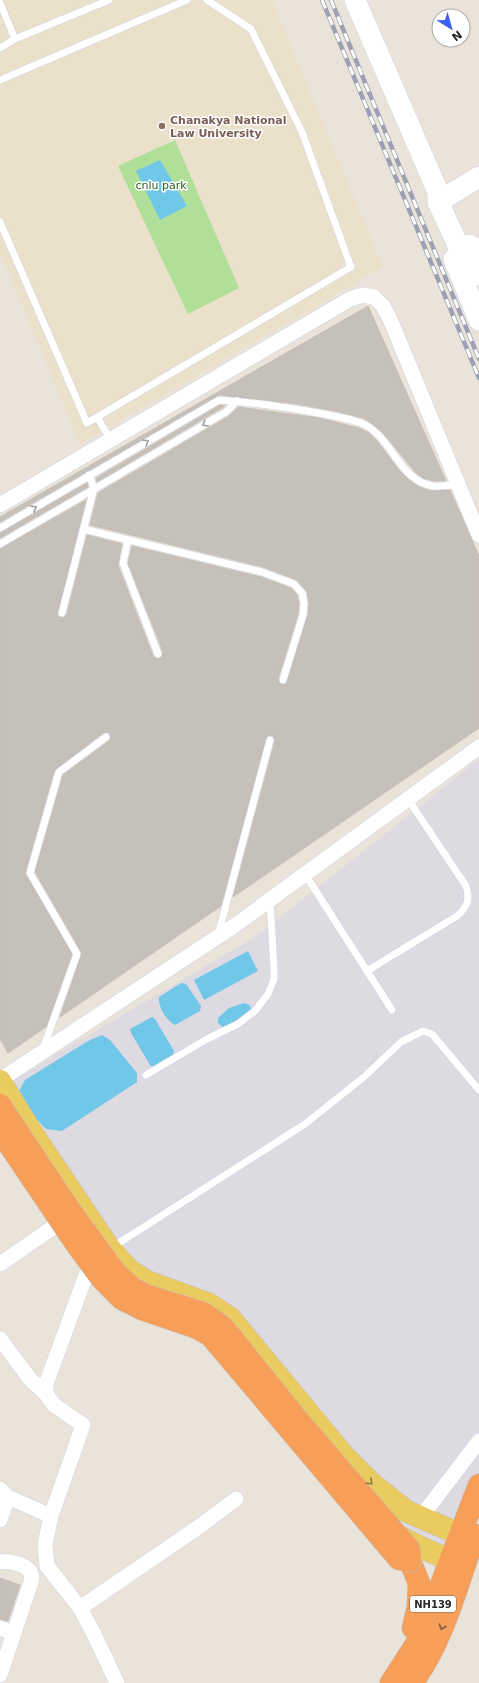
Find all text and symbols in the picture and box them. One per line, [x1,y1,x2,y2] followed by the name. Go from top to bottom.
[431,8,471,48] north arrow
[449,28,464,44] text: N
[170,114,287,140] place label: Chanakya National Law University
[157,121,167,131] marker: Chanakya National Law University
[135,179,187,192] park label: cnlu park
[202,419,210,426] one-way arrow
[142,440,149,447] one-way arrow
[30,505,37,512] one-way arrow
[365,1477,373,1484] one-way arrow
[410,1596,456,1612] road number: NH139
[439,1623,447,1630] one-way arrow

